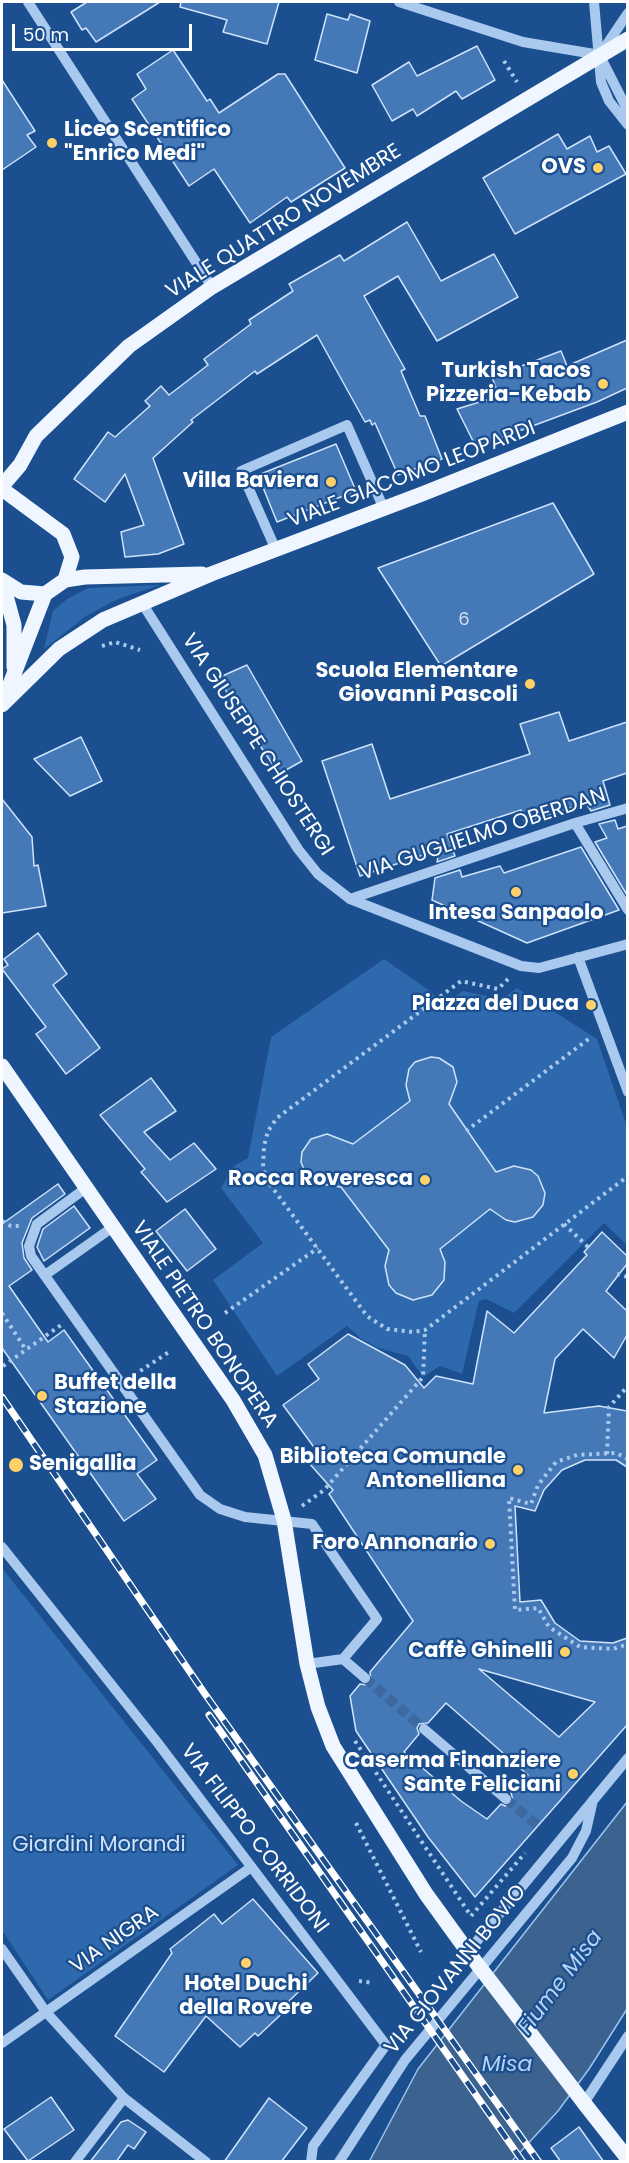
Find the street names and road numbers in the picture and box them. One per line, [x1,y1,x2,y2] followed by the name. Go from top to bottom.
[162,139,406,305] street label: VIALE QUATTRO NOVEMBRE
[285,416,539,534] street label: VIALE GIACOMO LEOPARDI
[176,629,338,861] street label: VIA GIUSEPPE CHIOSTERGI
[357,783,609,887] street label: VIA GUGLIELMO OBERDAN
[125,1217,283,1433] street label: VIALE PIETRO BONOPERA
[175,1739,333,1939] street label: VIA FILIPPO CORRIDONI
[380,1880,532,2060] street label: VIA GIOVANNI BOVIO
[66,1900,164,1980] street label: VIA NIGRA

